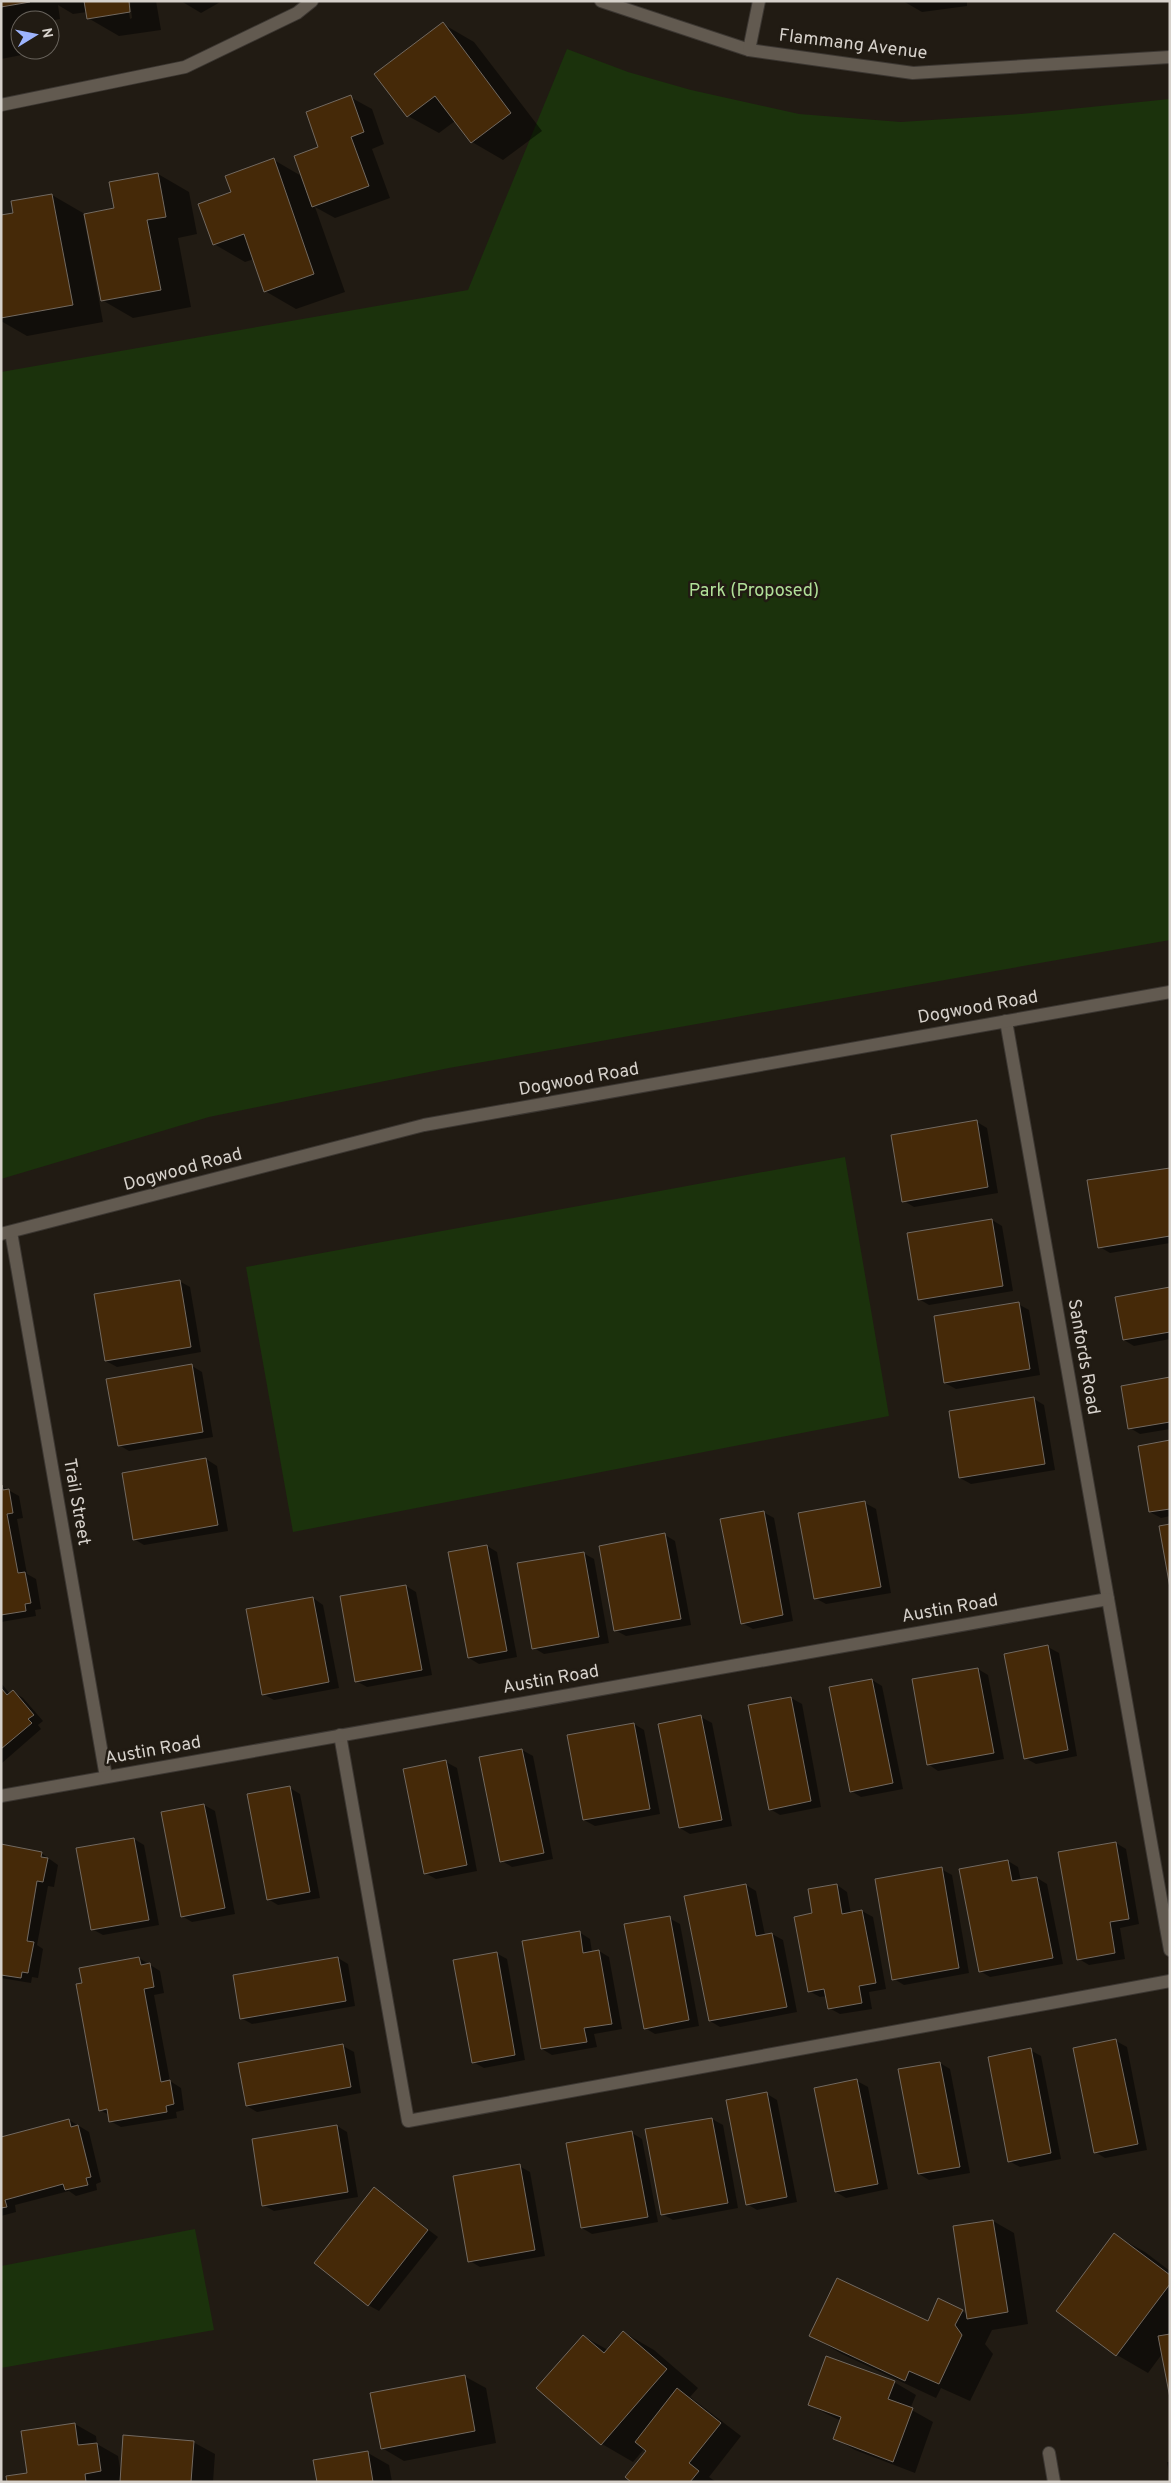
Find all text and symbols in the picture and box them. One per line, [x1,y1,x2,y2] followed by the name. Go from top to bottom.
[10,10,60,60] north arrow
[778,24,928,66] street label: Flammang Avenue
[37,27,56,39] text: N
[689,580,819,603] park label: Park (Proposed)
[916,986,1040,1030] street label: Dogwood Road
[517,1058,641,1102] street label: Dogwood Road
[121,1143,245,1197] street label: Dogwood Road
[1062,1297,1104,1417] street label: Sanfords Road
[57,1457,95,1547] street label: Trail Street
[900,1589,1000,1629] street label: Austin Road
[501,1660,601,1700] street label: Austin Road
[103,1731,203,1771] street label: Austin Road

